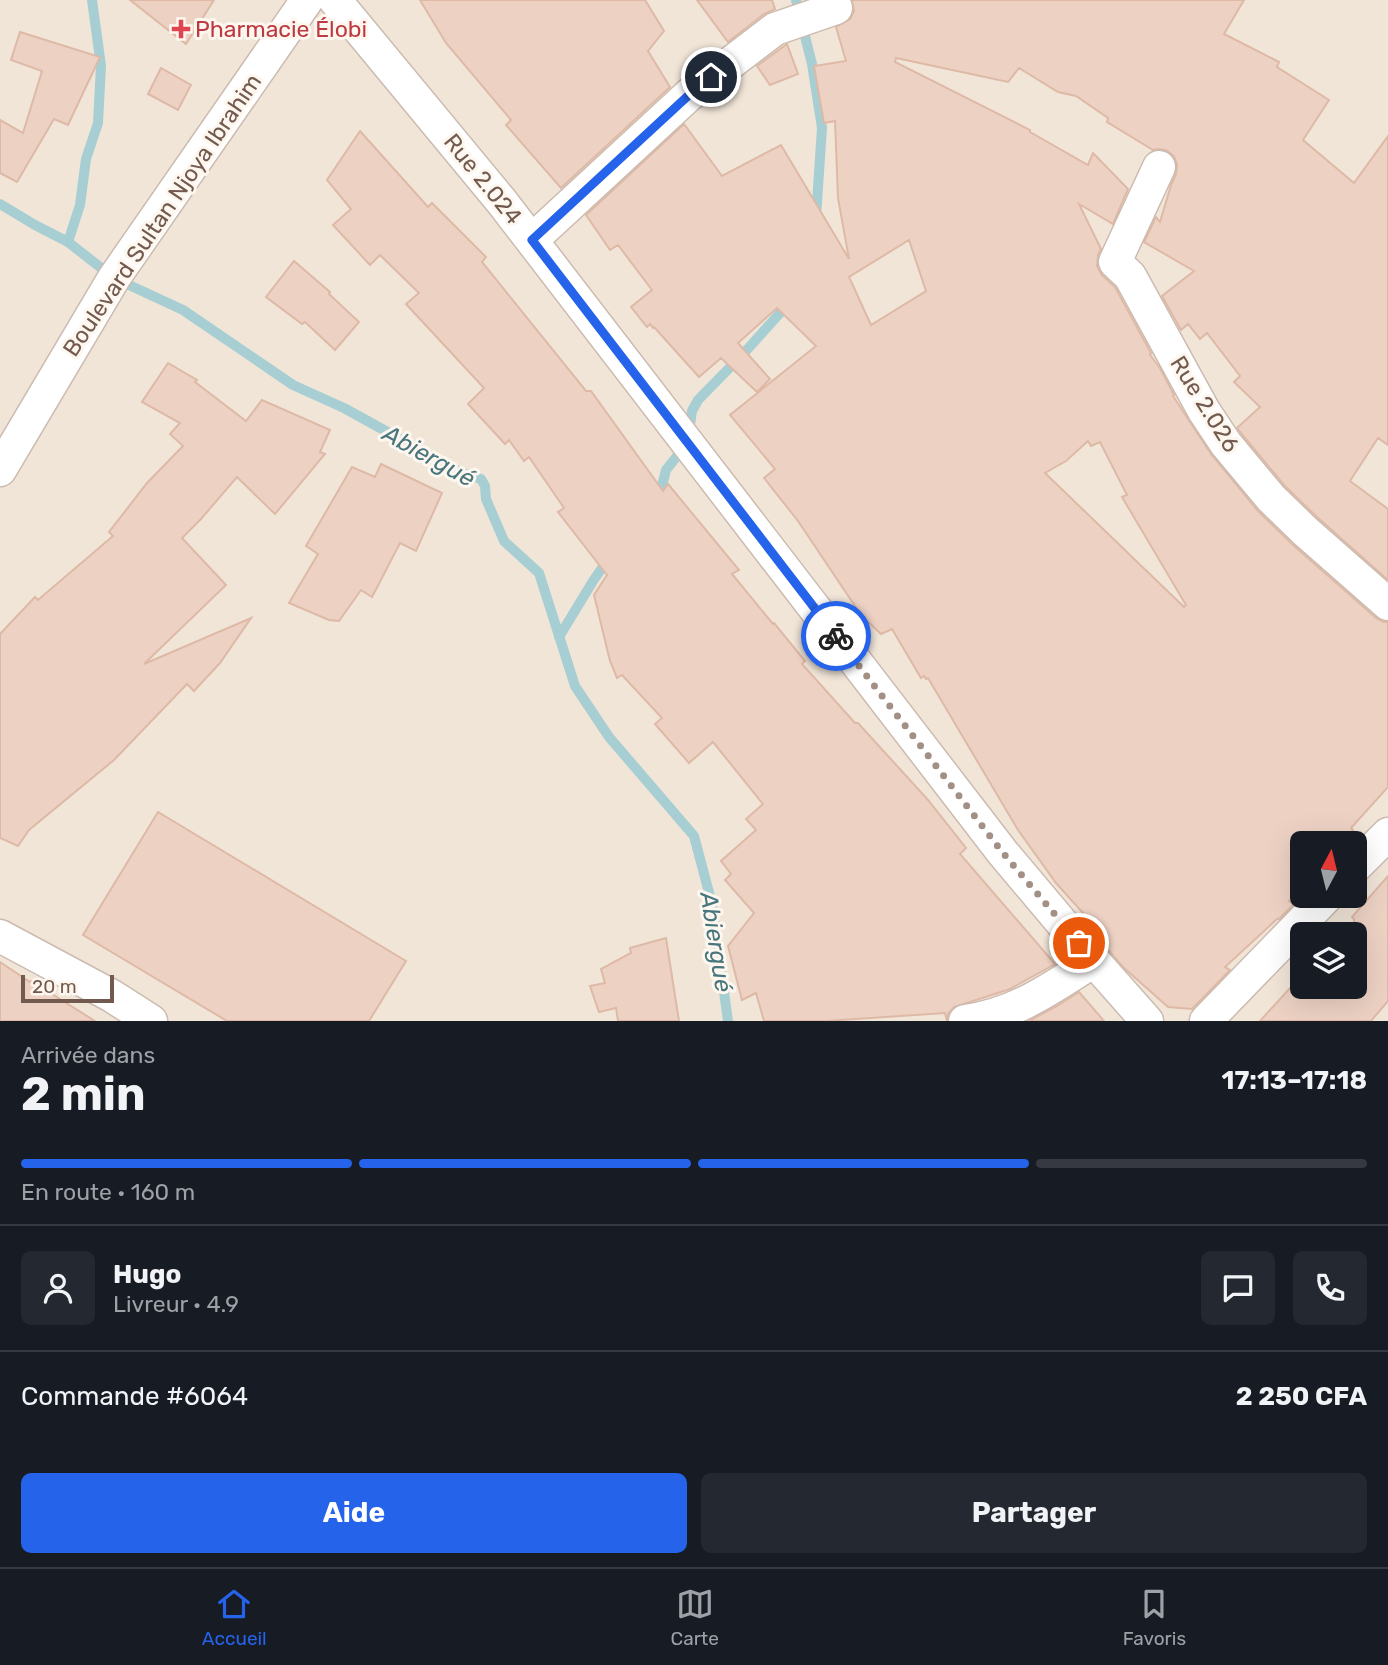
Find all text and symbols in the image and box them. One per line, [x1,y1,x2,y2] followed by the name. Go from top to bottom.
[195,15,367,43] place label: Pharmacie Élobi
[173,21,189,37] marker: Pharmacie Élobi
[681,47,741,107] pin
[692,58,730,96] icon: home
[57,68,267,362] street label: Boulevard Sultan Njoya Ibrahim
[438,128,528,230] street label: Rue 2.024
[1164,351,1246,457] street label: Rue 2.026
[376,418,480,493] water label: Abiergué
[801,601,871,671] courier
[817,617,855,655] icon: bike
[1290,831,1367,908] north arrow
[1290,831,1367,999] map controls
[694,888,738,994] water label: Abiergué
[1049,913,1109,973] pin
[1290,922,1367,999] button: layers
[1060,924,1098,962] icon: bag
[21,972,114,1004] scale bar
[32,975,77,998] text: 20 m
[21,1041,155,1069] text: Arrivée dans
[1222,1065,1367,1096] text: 17:13–17:18
[21,1067,146,1122] text: 2 min
[21,1178,195,1206] text: En route · 160 m
[21,1251,95,1325] button: person
[1201,1251,1275,1325] button: chat
[1293,1251,1367,1325] button: phone
[113,1259,181,1290] text: Hugo
[113,1290,239,1318] text: Livreur · 4.9
[21,1381,248,1412] text: Commande #6064
[1236,1381,1367,1412] text: 2 250 CFA
[21,1473,687,1553] button: Aide
[701,1473,1367,1553] button: Partager
[202,1585,267,1650] tab: Accueil
[670,1585,719,1650] tab: Carte
[1123,1585,1186,1650] tab: Favoris

